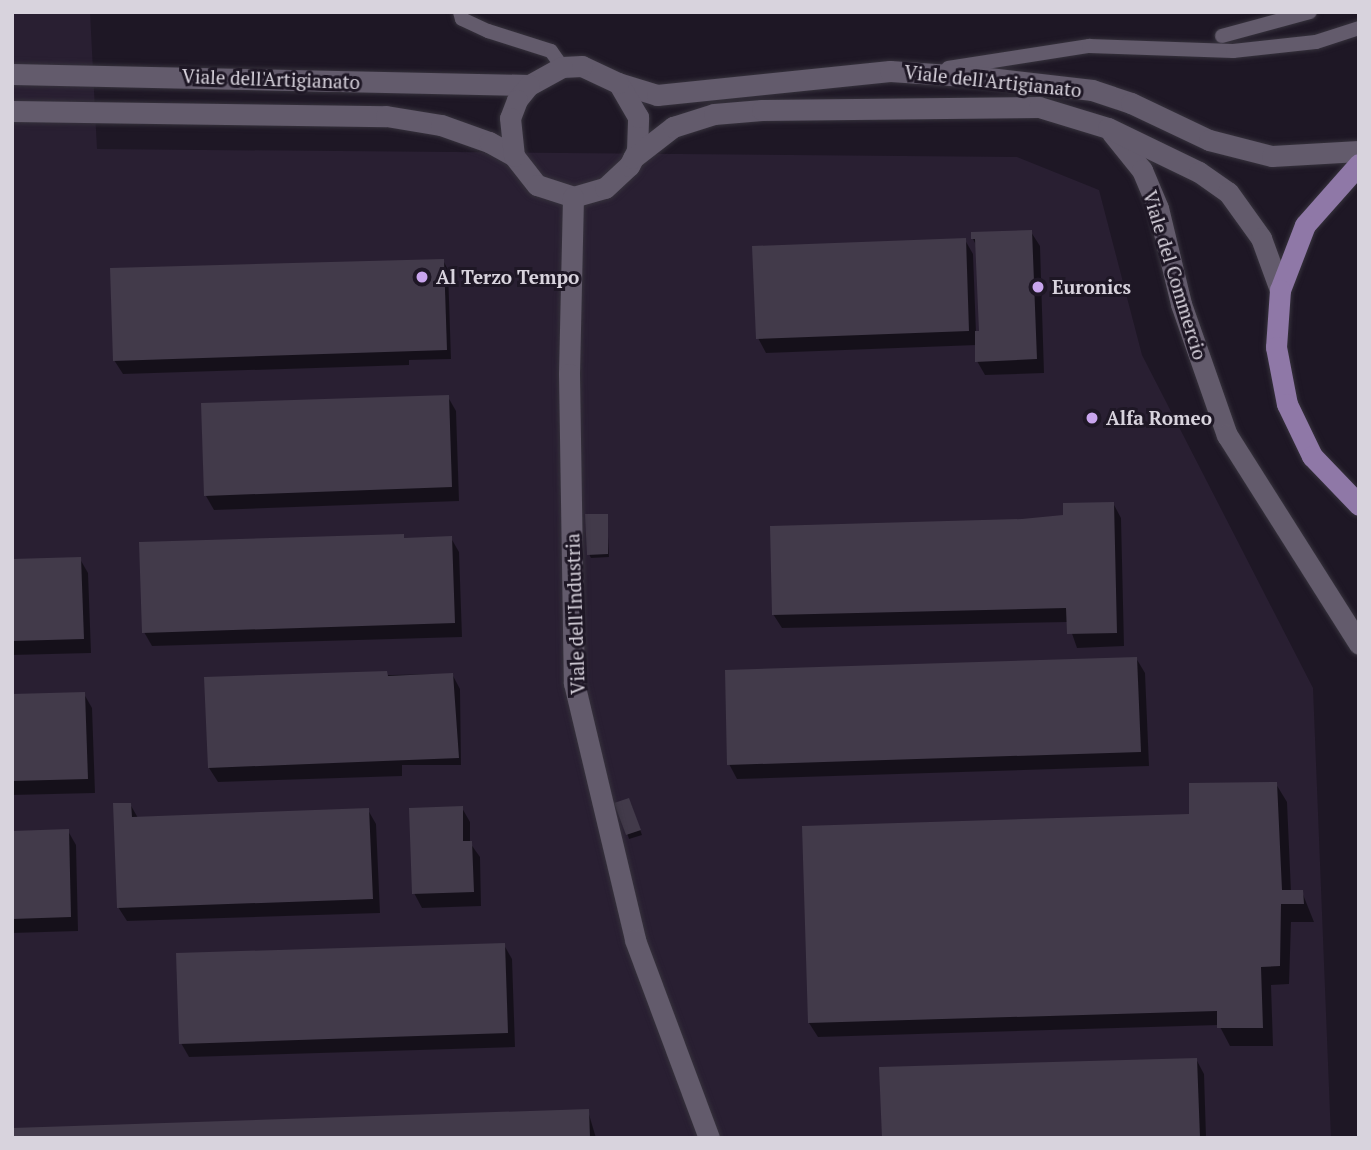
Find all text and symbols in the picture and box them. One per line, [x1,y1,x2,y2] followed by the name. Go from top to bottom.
[903,60,1083,102] street label: Viale dell'Artigianato
[181,64,361,94] street label: Viale dell'Artigianato
[1138,188,1212,362] street label: Viale del Commercio
[436,266,579,288] place label: Al Terzo Tempo
[414,269,430,285] marker: Al Terzo Tempo
[1052,276,1131,298] place label: Euronics
[1030,279,1046,295] marker: Euronics
[1106,407,1212,429] place label: Alfa Romeo
[1084,410,1100,426] marker: Alfa Romeo
[561,533,589,695] street label: Viale dell'Industria

